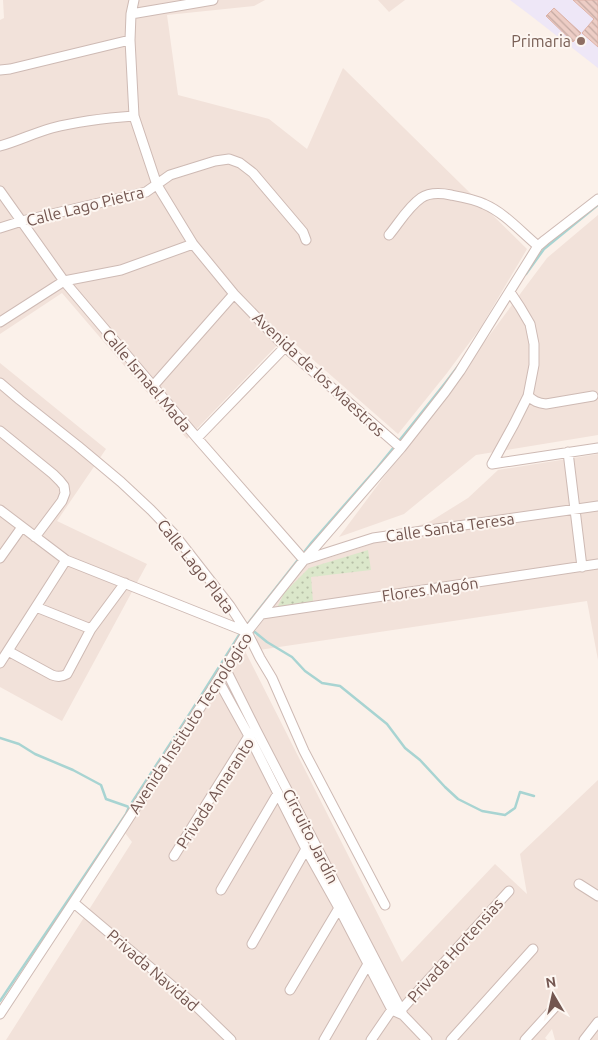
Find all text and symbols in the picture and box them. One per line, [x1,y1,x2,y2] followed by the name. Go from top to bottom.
[511,32,571,50] place label: Primaria
[575,35,587,47] marker: Primaria
[24,183,146,229] street label: Calle Lago Pietra
[249,308,389,440] street label: Avenida de los Maestros
[99,325,195,435] street label: Calle Ismael Mada
[384,509,516,545] street label: Calle Santa Teresa
[154,516,238,616] street label: Calle Lago Plata
[381,573,479,605] street label: Flores Magón
[125,629,255,817] street label: Avenida Instituto Tecnológico
[173,734,257,852] street label: Privada Amaranto
[279,786,343,886] street label: Circuito Jardín
[404,894,506,1006] street label: Privada Hortensias
[104,925,202,1015] street label: Privada Navidad
[528,970,578,1020] north arrow
[545,973,557,991] text: N

